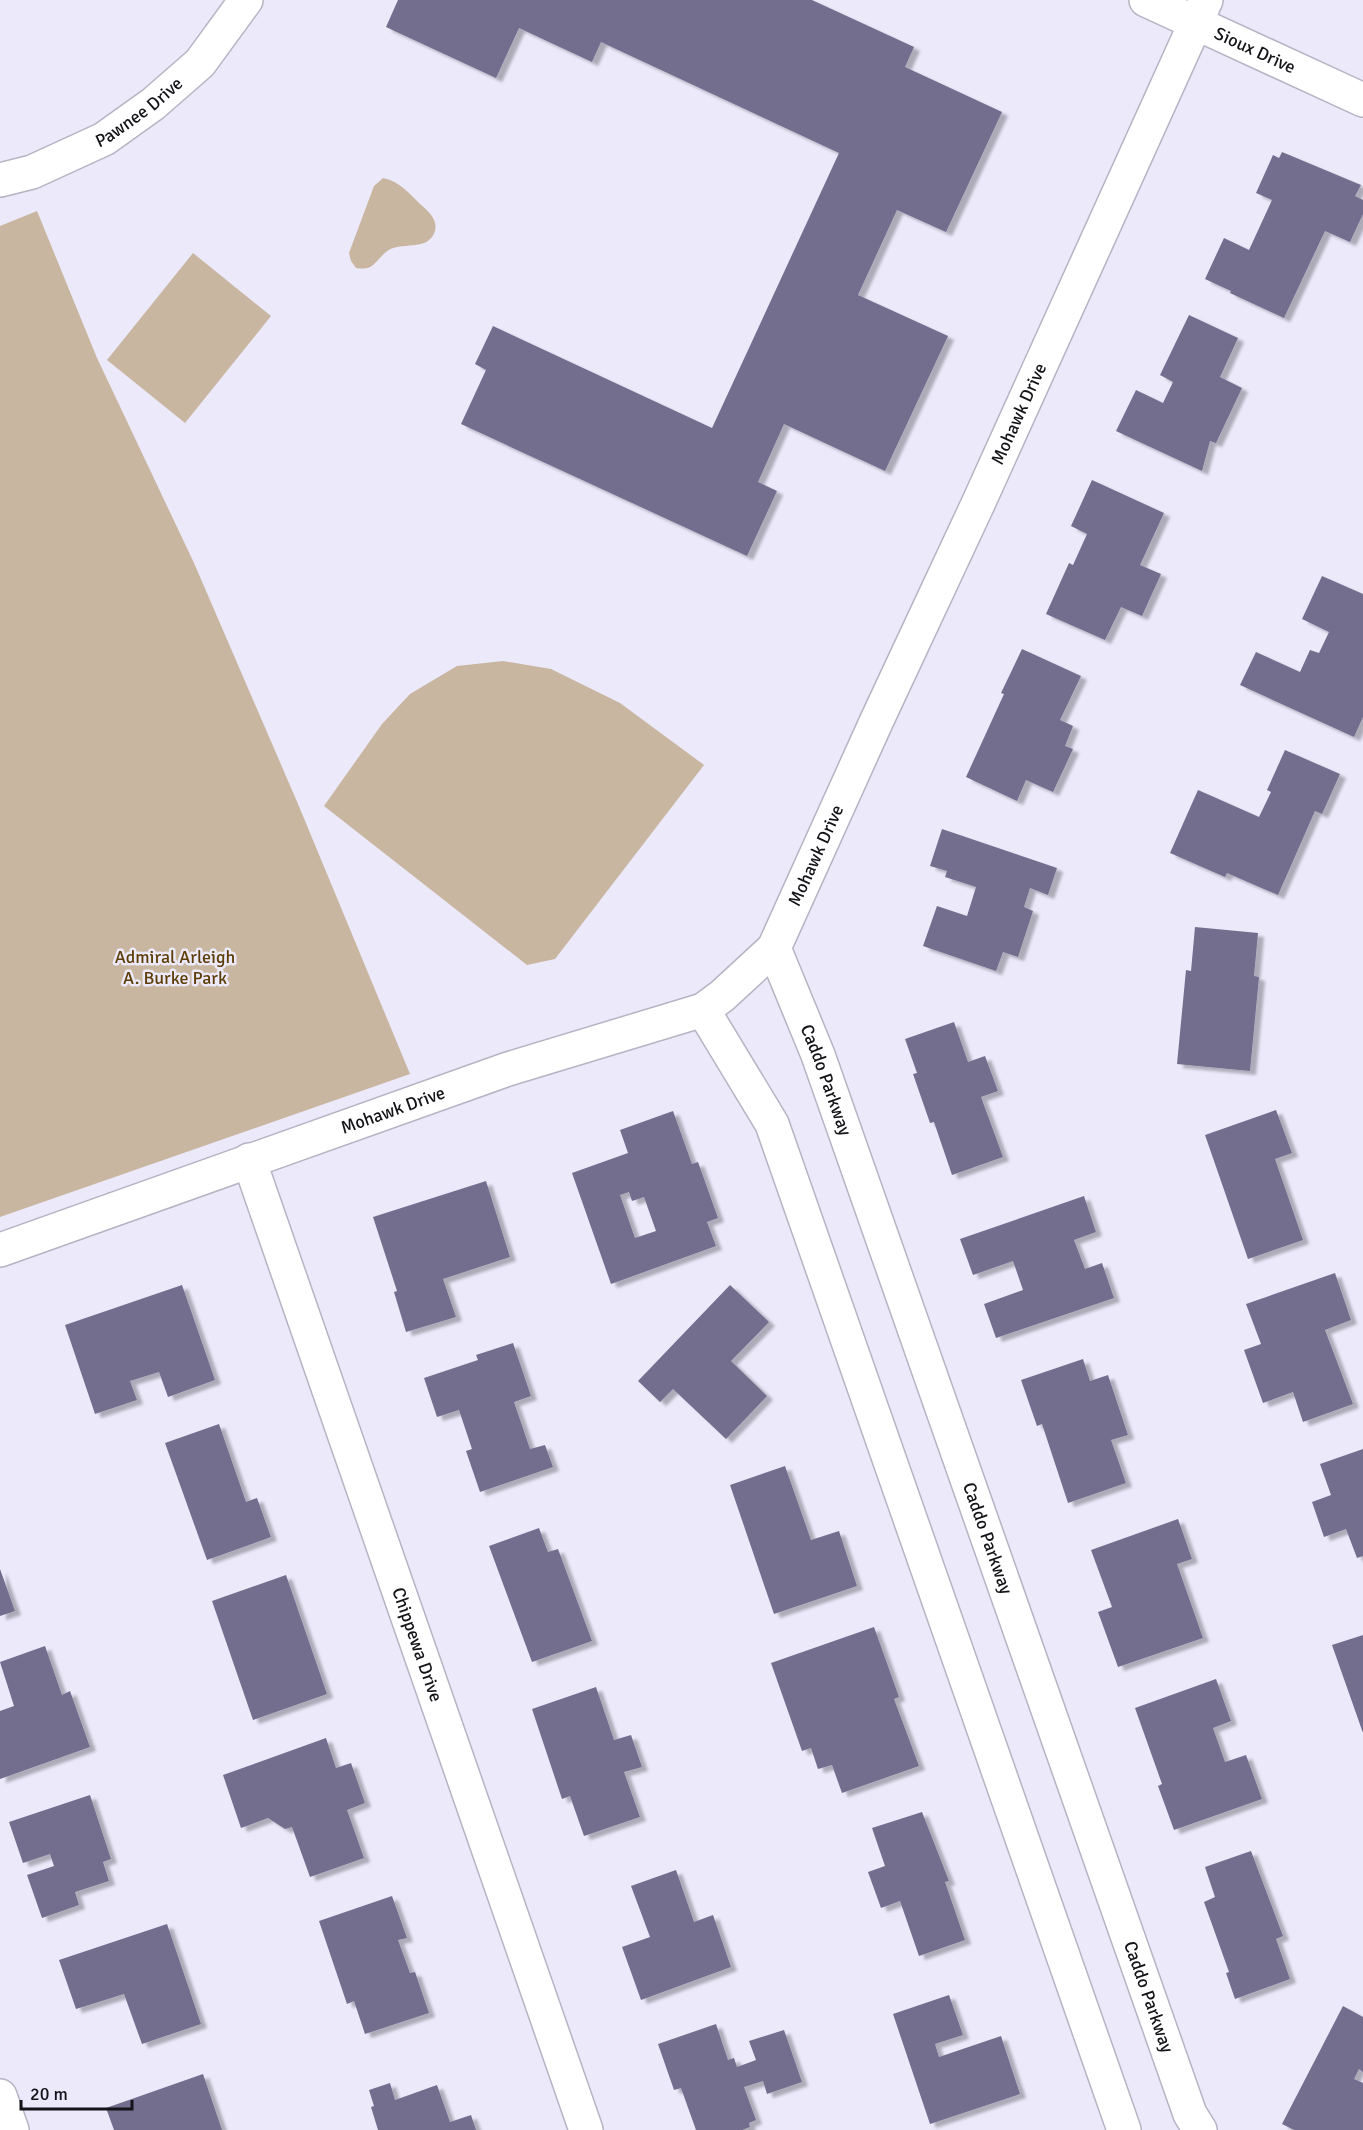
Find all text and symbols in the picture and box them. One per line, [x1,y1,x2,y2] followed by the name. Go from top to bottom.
[1211,22,1299,78] street label: Sioux Drive
[92,72,187,152] street label: Pawnee Drive
[986,360,1051,468] street label: Mohawk Drive
[783,801,848,910] street label: Mohawk Drive
[115,946,235,989] park label: Admiral Arleigh A. Burke Park
[796,1021,857,1139] street label: Caddo Parkway
[338,1081,448,1139] street label: Mohawk Drive
[958,1479,1018,1598] street label: Caddo Parkway
[387,1584,447,1705] street label: Chippewa Drive
[1119,1938,1179,2056] street label: Caddo Parkway
[21,2073,132,2111] scale bar
[30,2083,68,2105] text: 20 m

